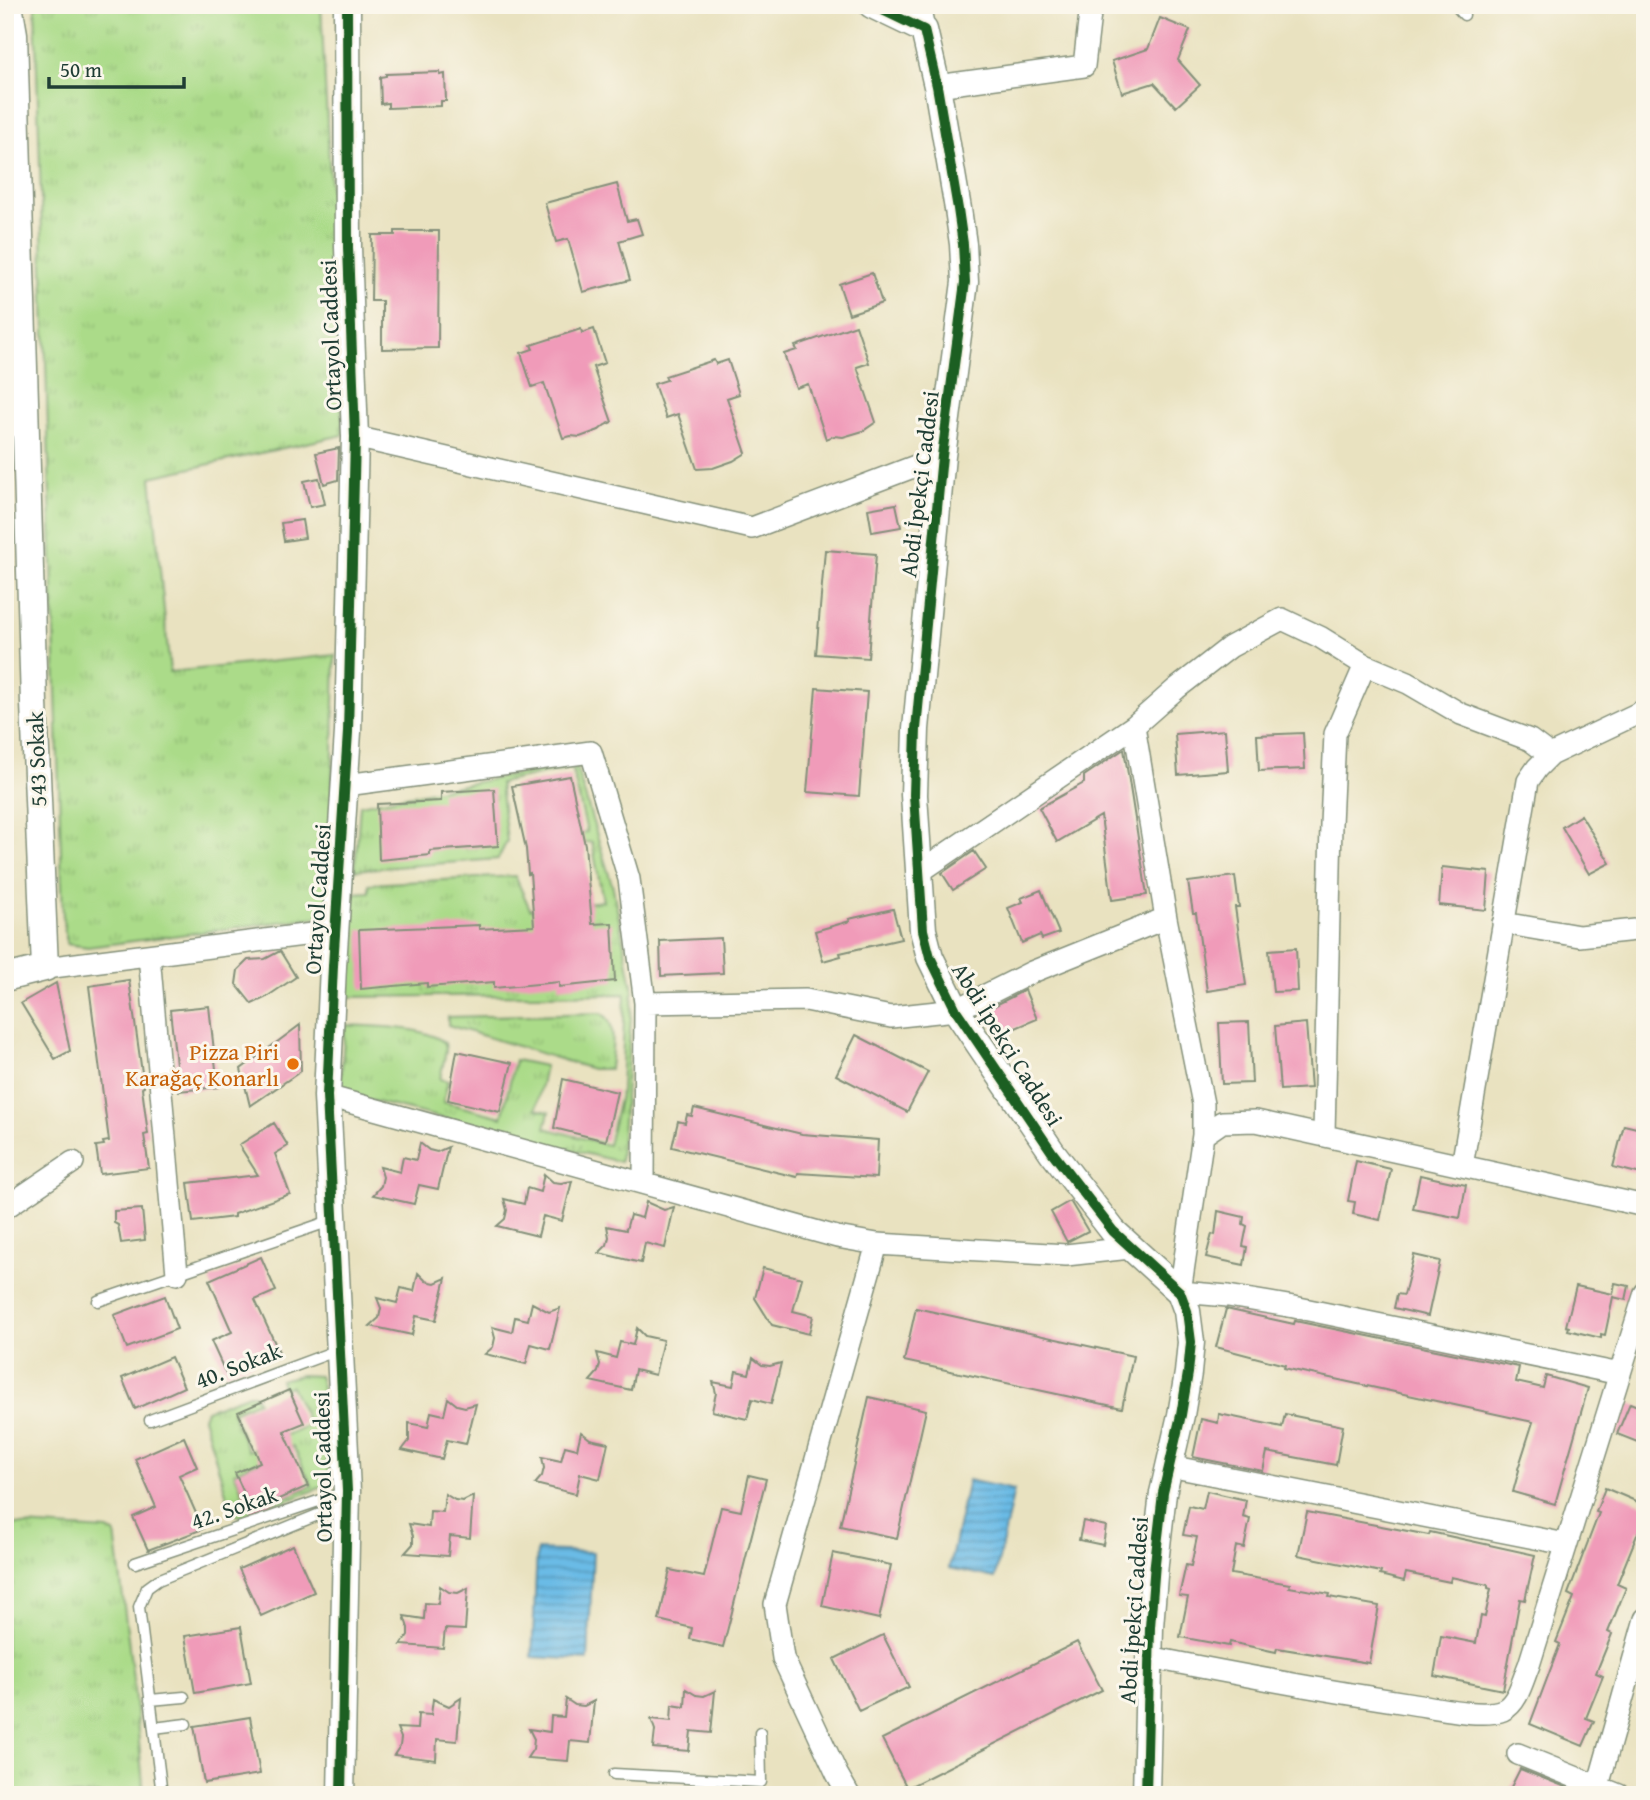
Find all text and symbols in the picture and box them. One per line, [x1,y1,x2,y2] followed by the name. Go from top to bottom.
[49,46,184,90] scale bar
[60,54,102,85] text: 50 m
[311,259,349,411] street label: Ortayol Caddesi
[891,389,947,579] street label: Abdi İpekçi Caddesi
[18,710,54,807] street label: 543 Sokak
[295,823,339,975] street label: Ortayol Caddesi
[944,956,1072,1132] street label: Abdi İpekçi Caddesi
[125,1035,279,1094] place label: Pizza Piri Karağaç Konarlı
[285,1056,301,1072] marker: Pizza Piri Karağaç Konarlı
[190,1333,286,1397] street label: 40. Sokak
[304,1391,340,1543] street label: Ortayol Caddesi
[186,1477,282,1537] street label: 42. Sokak
[1110,1515,1156,1705] street label: Abdi İpekçi Caddesi

